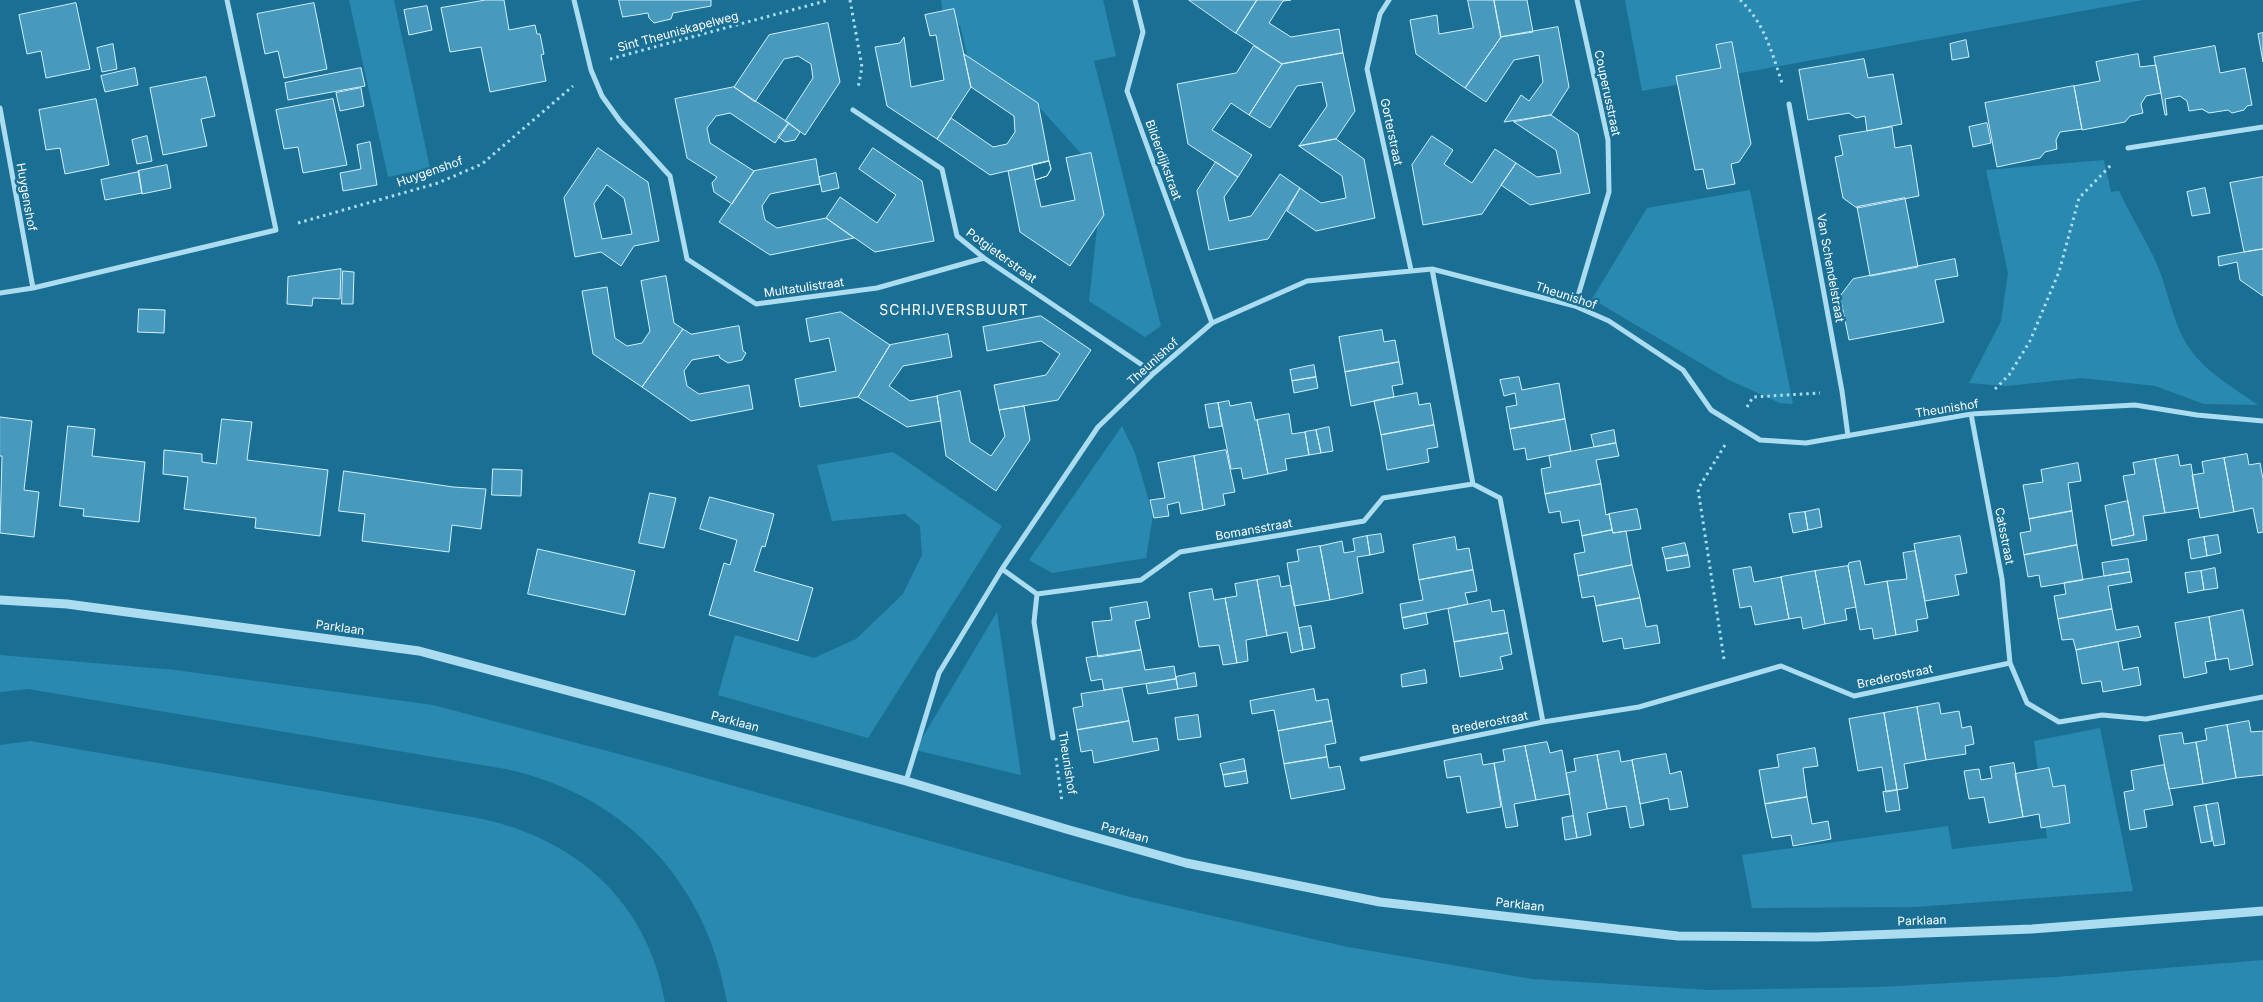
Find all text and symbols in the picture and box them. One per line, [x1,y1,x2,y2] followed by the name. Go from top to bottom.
[616,9,740,55] street label: Sint Theuniskapelweg
[1591,49,1623,137] street label: Couperusstraat
[1377,97,1405,167] street label: Gorterstraat
[1142,118,1184,202] street label: Bilderdijkstraat
[395,154,465,190] street label: Huygenshof
[13,162,39,232] street label: Huygenshof
[1813,213,1847,323] street label: Van Schendelstraat
[963,226,1039,286] street label: Potgieterstraat
[763,275,845,301] street label: Multatulistraat
[1533,279,1599,313] street label: Theunishof
[877,303,1031,319] district label: SCHRIJVERSBUURT
[1124,335,1182,389] street label: Theunishof
[1914,397,1980,421] street label: Theunishof
[1991,506,2017,566] street label: Catsstraat
[1214,516,1294,544] street label: Bomansstraat
[315,617,365,639] street label: Parklaan
[1856,662,1934,692] street label: Brederostraat
[709,709,761,735] street label: Parklaan
[1451,709,1529,737] street label: Brederostraat
[1055,730,1079,796] street label: Theunishof
[1099,819,1151,847] street label: Parklaan
[1495,895,1545,915] street label: Parklaan
[1897,913,1947,929] street label: Parklaan

